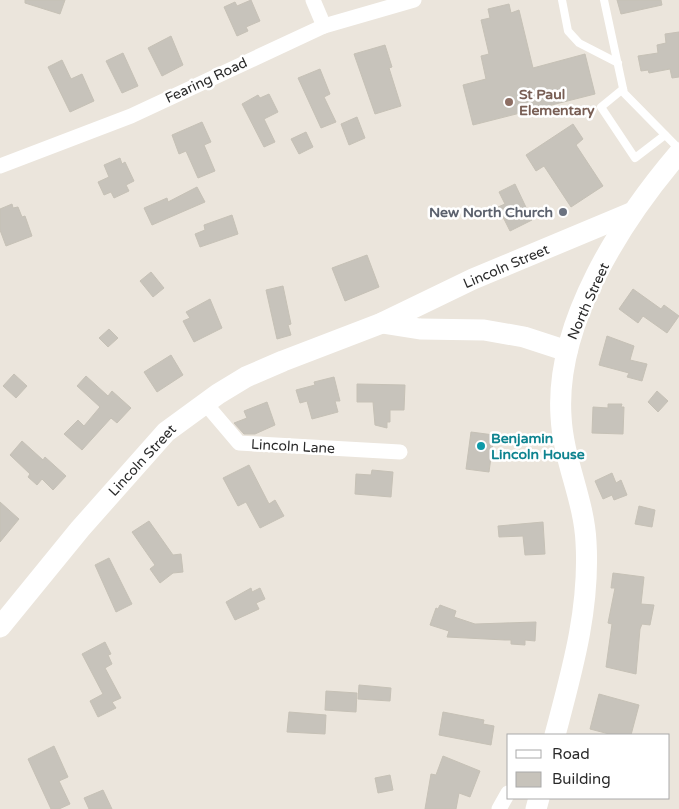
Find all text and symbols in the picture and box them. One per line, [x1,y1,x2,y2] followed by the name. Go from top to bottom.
[162,54,250,107] street label: Fearing Road
[519,86,595,119] place label: St Paul Elementary
[503,96,515,108] marker: St Paul Elementary
[429,204,553,221] place label: New North Church
[557,206,569,218] marker: New North Church
[461,240,552,292] street label: Lincoln Street
[564,259,613,342] street label: North Street
[105,421,180,500] street label: Lincoln Street
[491,430,585,463] place label: Benjamin Lincoln House
[251,436,335,457] street label: Lincoln Lane
[475,440,487,452] marker: Benjamin Lincoln House
[507,734,669,799] legend
[552,745,590,763] text: Road
[552,770,611,788] text: Building

